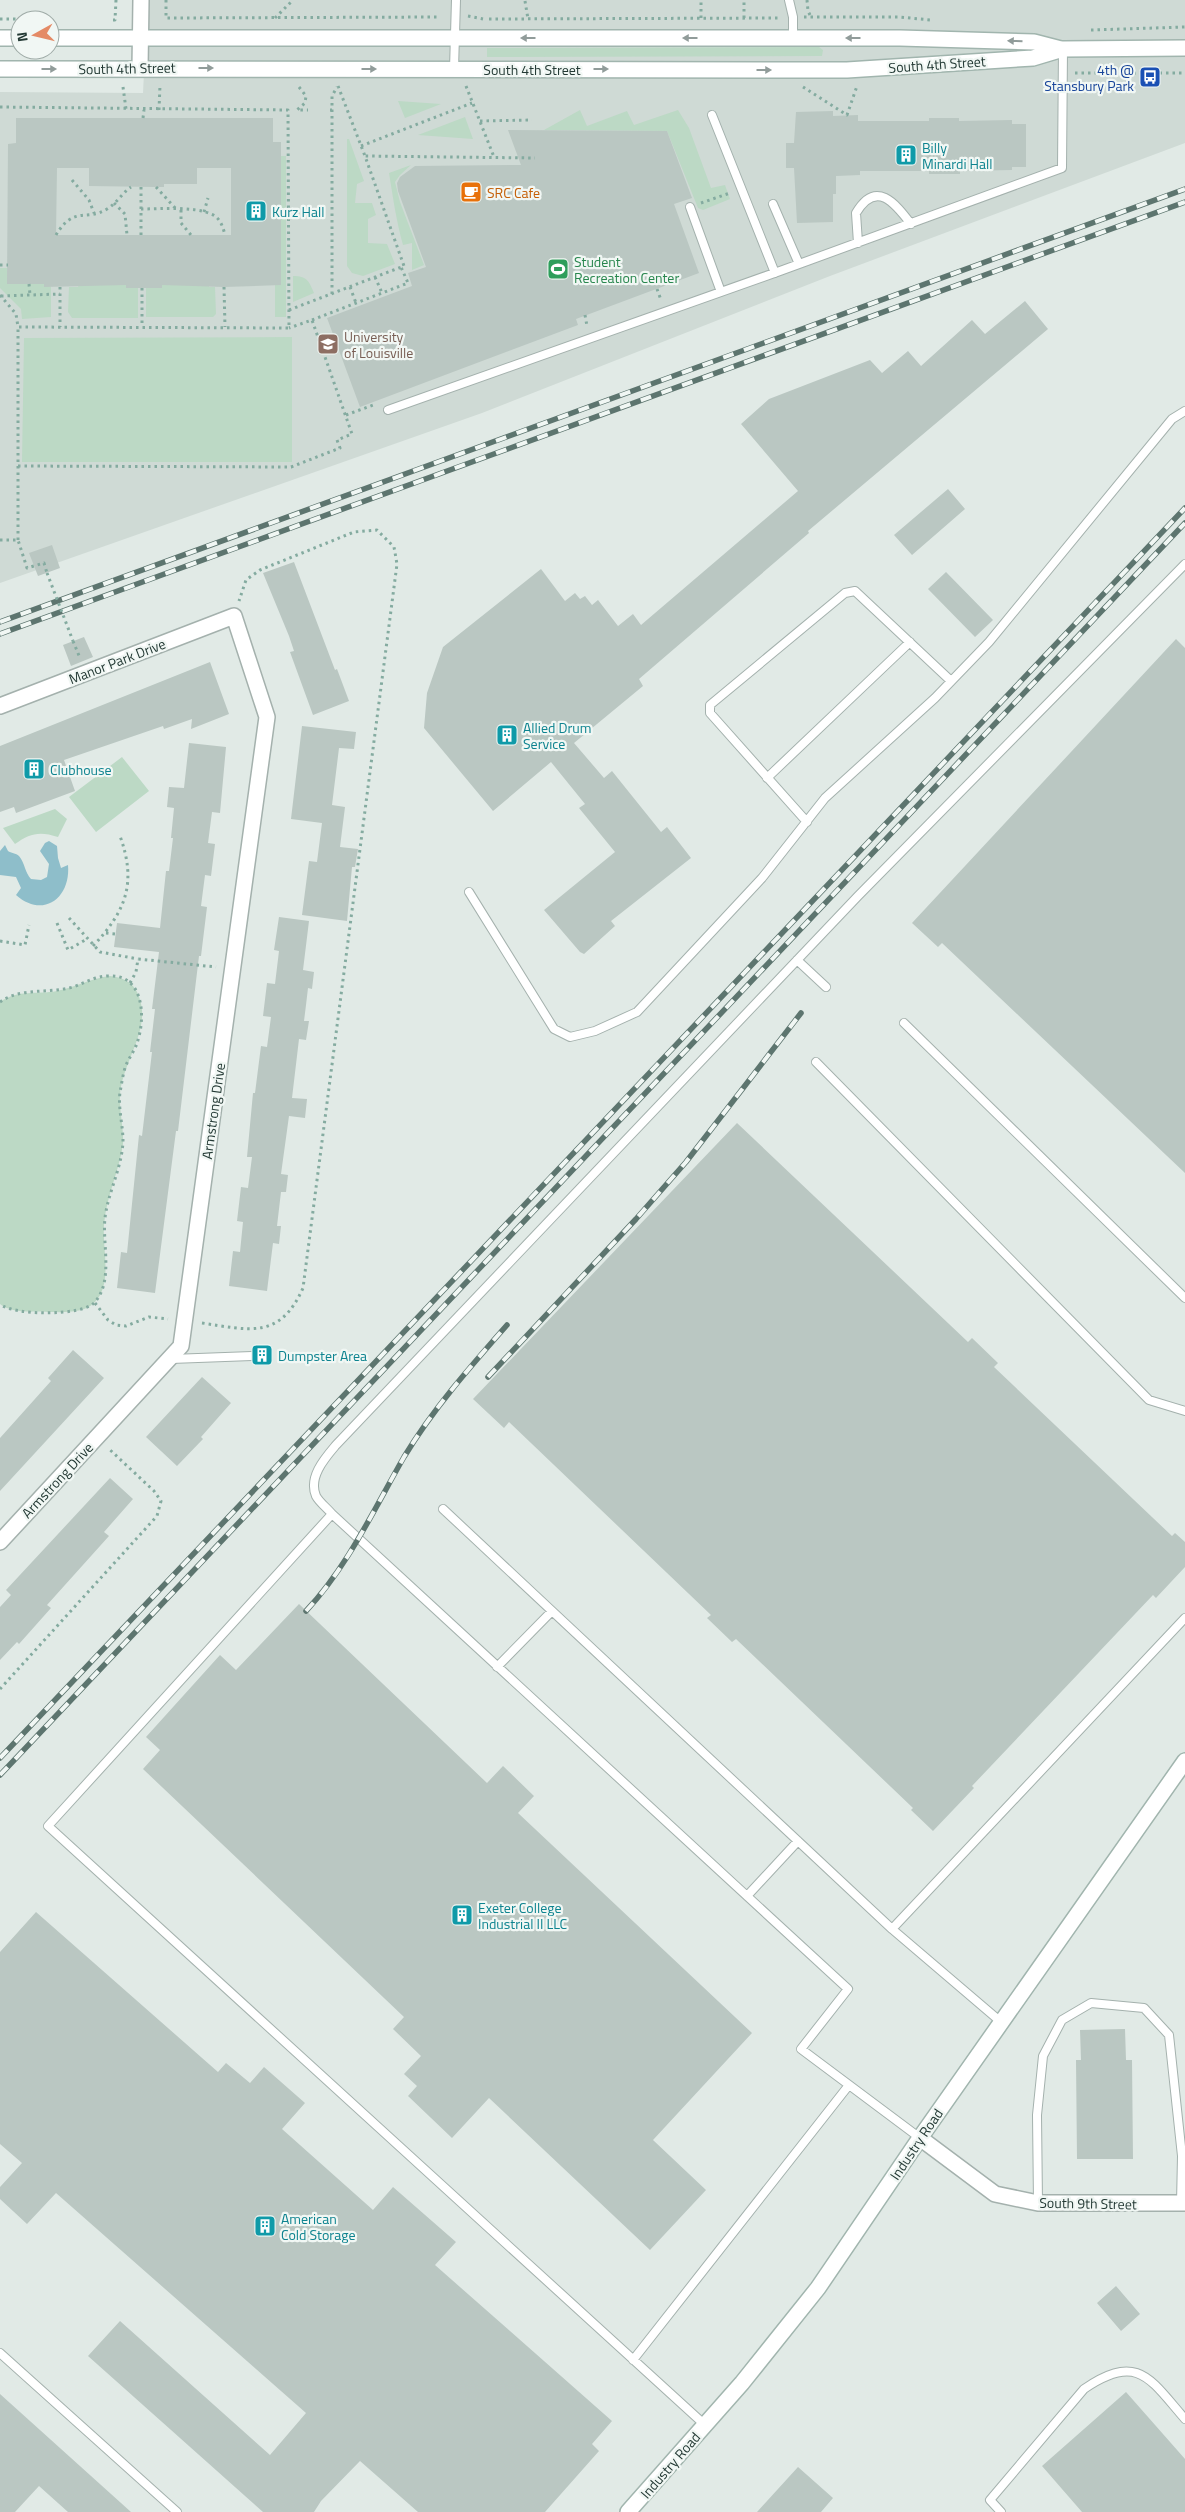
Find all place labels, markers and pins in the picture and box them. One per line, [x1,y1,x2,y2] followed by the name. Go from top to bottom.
[1044,59,1134,96] place label: 4th @ Stansbury Park
[1138,65,1162,89] bus stop icon: 4th @ Stansbury Park
[922,137,993,174] place label: Billy Minardi Hall
[894,143,918,167] building icon: Billy Minardi Hall
[459,180,483,204] cafe icon: SRC Cafe
[487,182,540,203] place label: SRC Cafe
[244,199,268,223] building icon: Kurz Hall
[272,201,324,222] place label: Kurz Hall
[574,251,679,288] place label: Student Recreation Center
[546,257,570,281] sports icon: Student Recreation Center
[344,326,413,363] place label: University of Louisville
[316,332,340,356] school or university icon: University of Louisville
[523,717,591,754] place label: Allied Drum Service
[495,723,519,747] building icon: Allied Drum Service
[22,757,46,781] building icon: Clubhouse
[50,759,112,780] place label: Clubhouse
[250,1343,274,1367] building icon: Dumpster Area
[278,1345,367,1366] place label: Dumpster Area
[478,1897,568,1934] place label: Exeter College Industrial II LLC
[450,1903,474,1927] building icon: Exeter College Industrial II LLC
[281,2208,355,2245] place label: American Cold Storage
[253,2214,277,2238] building icon: American Cold Storage

